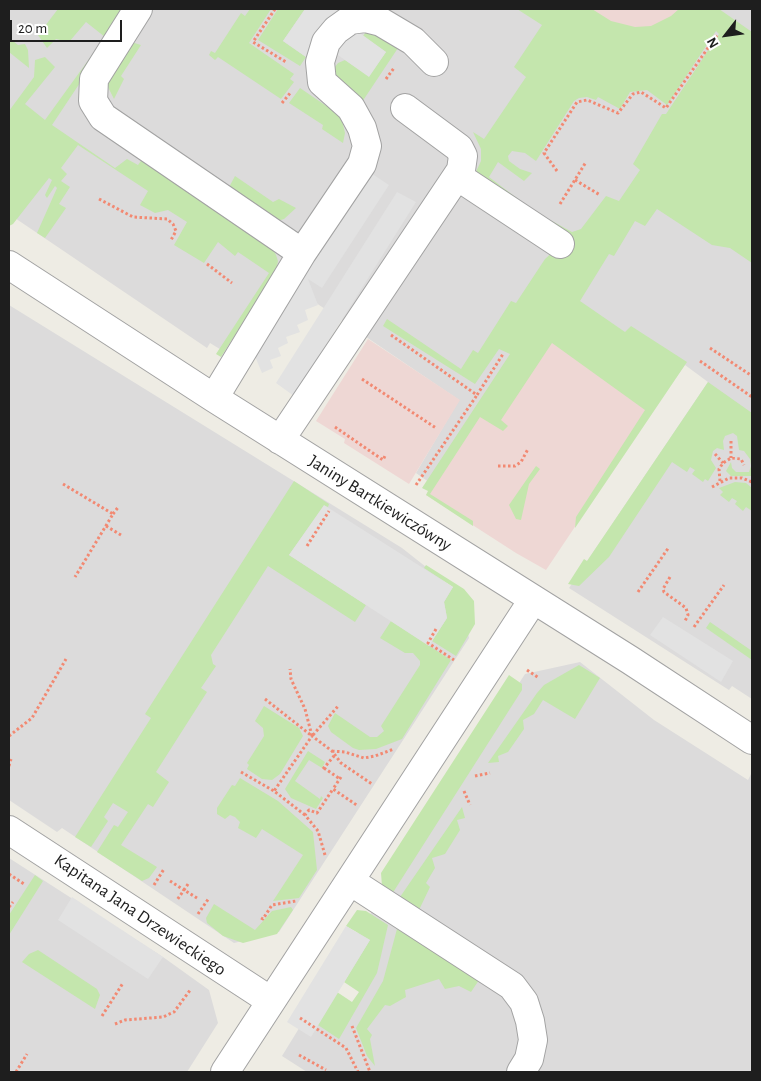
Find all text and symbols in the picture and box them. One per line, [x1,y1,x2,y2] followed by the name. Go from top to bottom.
[12,10,125,42] scale bar
[701,10,751,60] north arrow
[18,21,47,36] text: 20 m
[705,35,722,50] text: N
[304,450,456,556] street label: Janiny Bartkiewiczówny
[50,849,230,981] street label: Kapitana Jana Drzewieckiego

